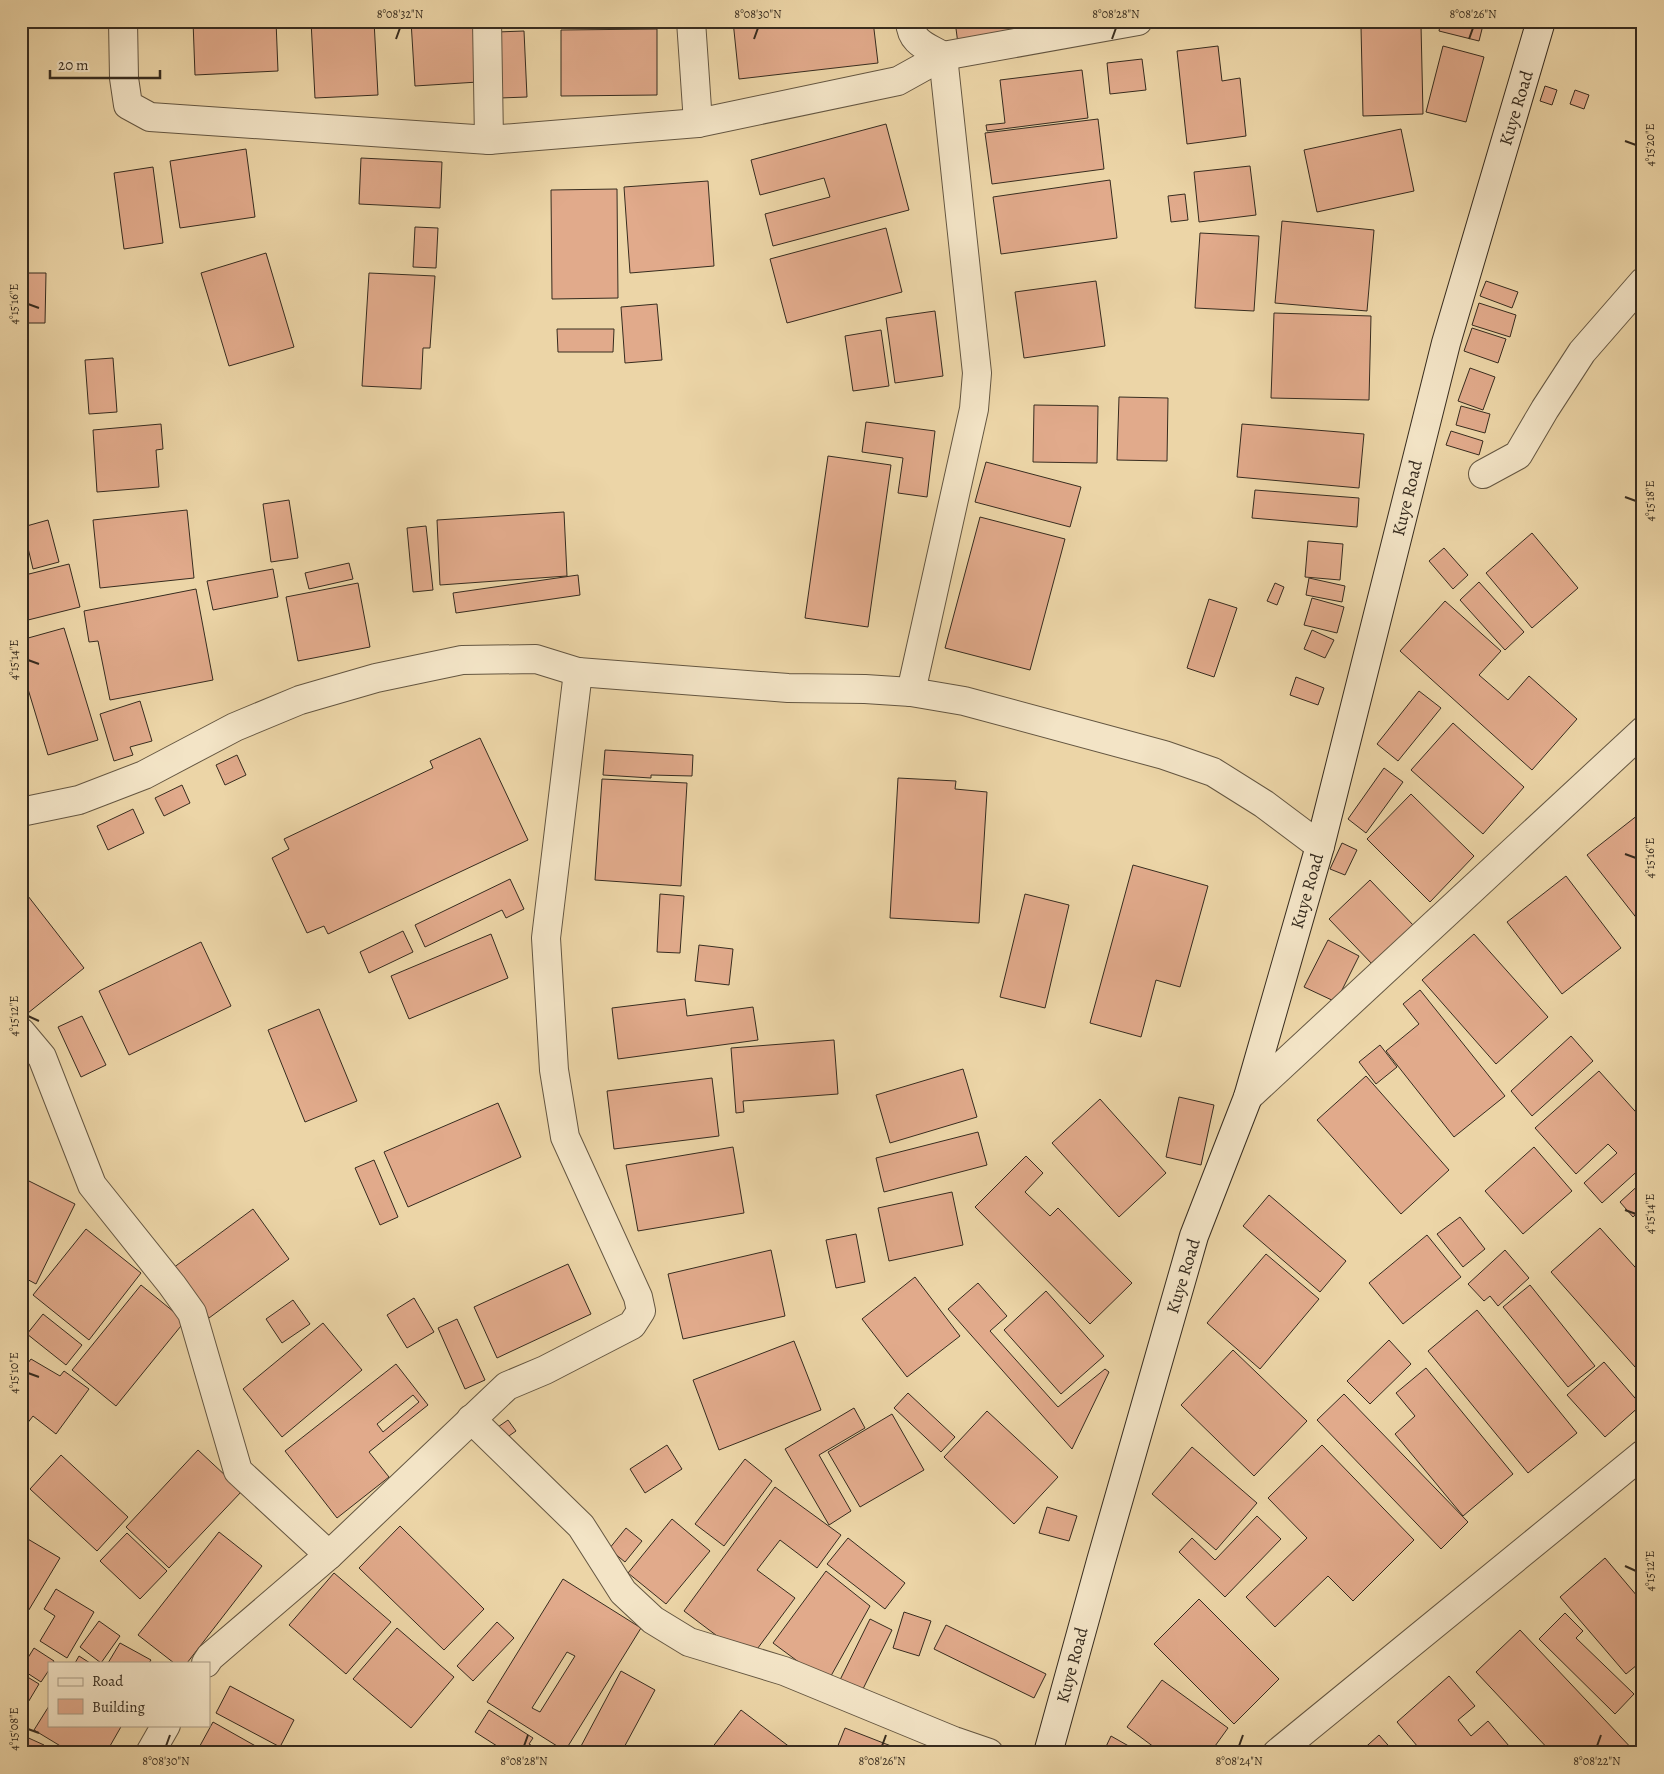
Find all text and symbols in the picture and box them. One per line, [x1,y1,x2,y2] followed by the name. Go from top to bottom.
[377,6,424,22] text: 8°08'32"N
[734,6,782,22] text: 8°08'30"N
[1092,6,1140,22] text: 8°08'28"N
[1449,6,1497,22] text: 8°08'26"N
[50,48,160,80] scale bar
[58,55,89,75] text: 20 m
[1493,67,1539,149] street label: Kuye Road
[1642,123,1658,167] text: 4°15'20"E
[6,284,22,324] text: 4°15'16"E
[1386,457,1428,539] street label: Kuye Road
[1642,480,1658,522] text: 4°15'18"E
[6,640,22,680] text: 4°15'14"E
[1642,838,1658,878] text: 4°15'16"E
[1285,850,1329,932] street label: Kuye Road
[6,996,22,1036] text: 4°15'12"E
[1642,1194,1658,1234] text: 4°15'14"E
[1160,1235,1206,1317] street label: Kuye Road
[6,1352,22,1394] text: 4°15'10"E
[1642,1551,1658,1591] text: 4°15'12"E
[1050,1624,1094,1706] street label: Kuye Road
[48,1662,210,1726] legend
[92,1671,124,1691] text: Road
[92,1697,145,1717] text: Building
[6,1707,22,1751] text: 4°15'08"E
[142,1753,190,1769] text: 8°08'30"N
[500,1753,548,1769] text: 8°08'28"N
[858,1753,906,1769] text: 8°08'26"N
[1215,1753,1263,1769] text: 8°08'24"N
[1573,1753,1621,1769] text: 8°08'22"N

